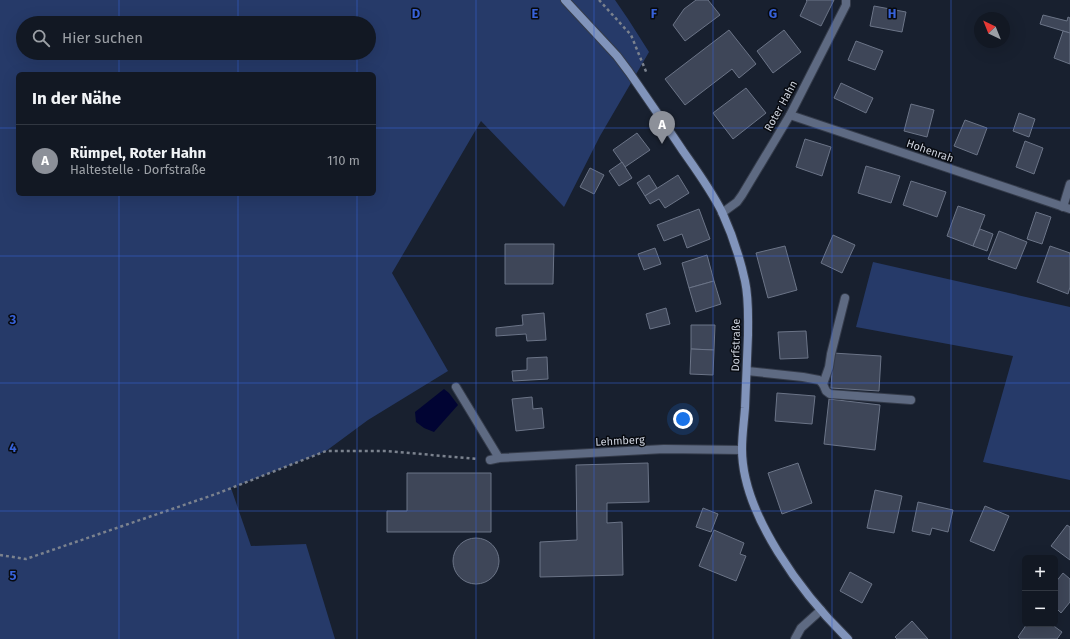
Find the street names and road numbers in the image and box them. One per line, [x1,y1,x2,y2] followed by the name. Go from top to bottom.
[762,78,800,134] street label: Roter Hahn
[905,137,955,165] street label: Hohenrah
[729,318,743,372] street label: Dorfstraße
[595,433,645,449] street label: Lehmberg

